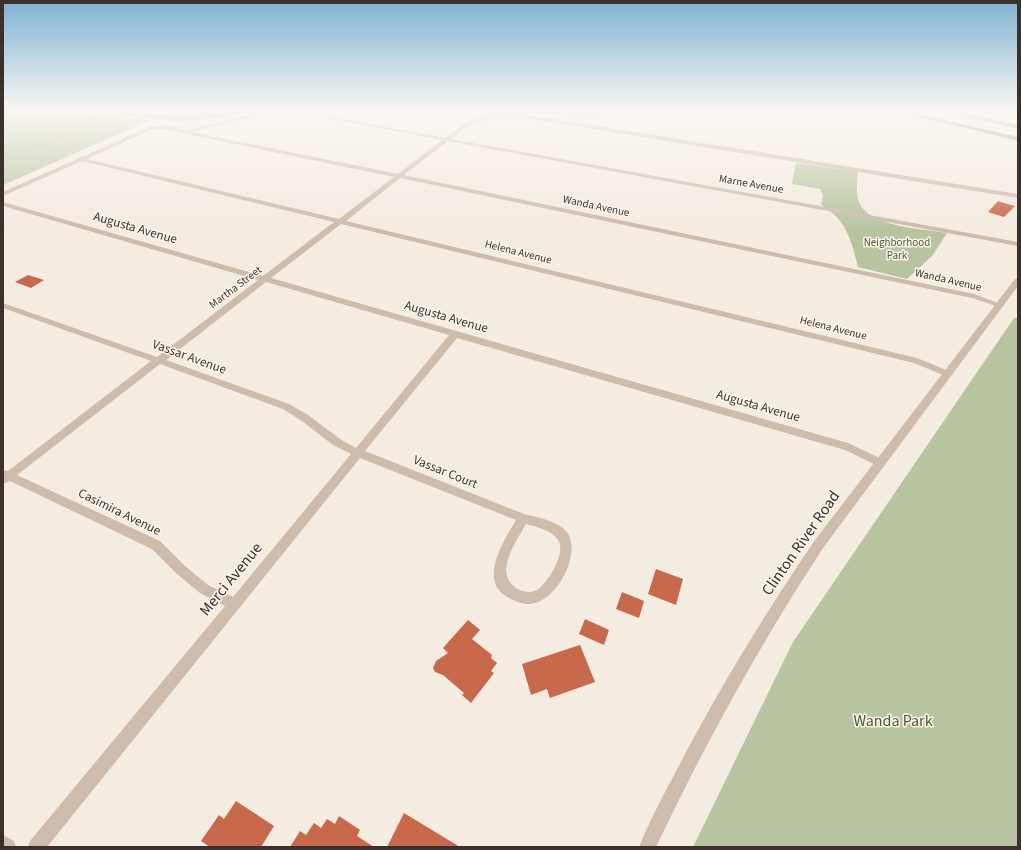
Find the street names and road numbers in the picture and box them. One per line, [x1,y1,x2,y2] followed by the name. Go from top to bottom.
[718,173,784,197] street label: Marne Avenue
[561,193,631,221] street label: Wanda Avenue
[91,210,179,248] street label: Augusta Avenue
[483,238,553,268] street label: Helena Avenue
[207,264,265,312] street label: Martha Street
[913,267,983,295] street label: Wanda Avenue
[402,299,490,337] street label: Augusta Avenue
[798,314,868,344] street label: Helena Avenue
[150,337,228,379] street label: Vassar Avenue
[714,388,802,426] street label: Augusta Avenue
[411,453,479,493] street label: Vassar Court
[75,486,163,540] street label: Casimira Avenue
[759,488,845,600] street label: Clinton River Road
[197,539,267,621] street label: Merci Avenue

